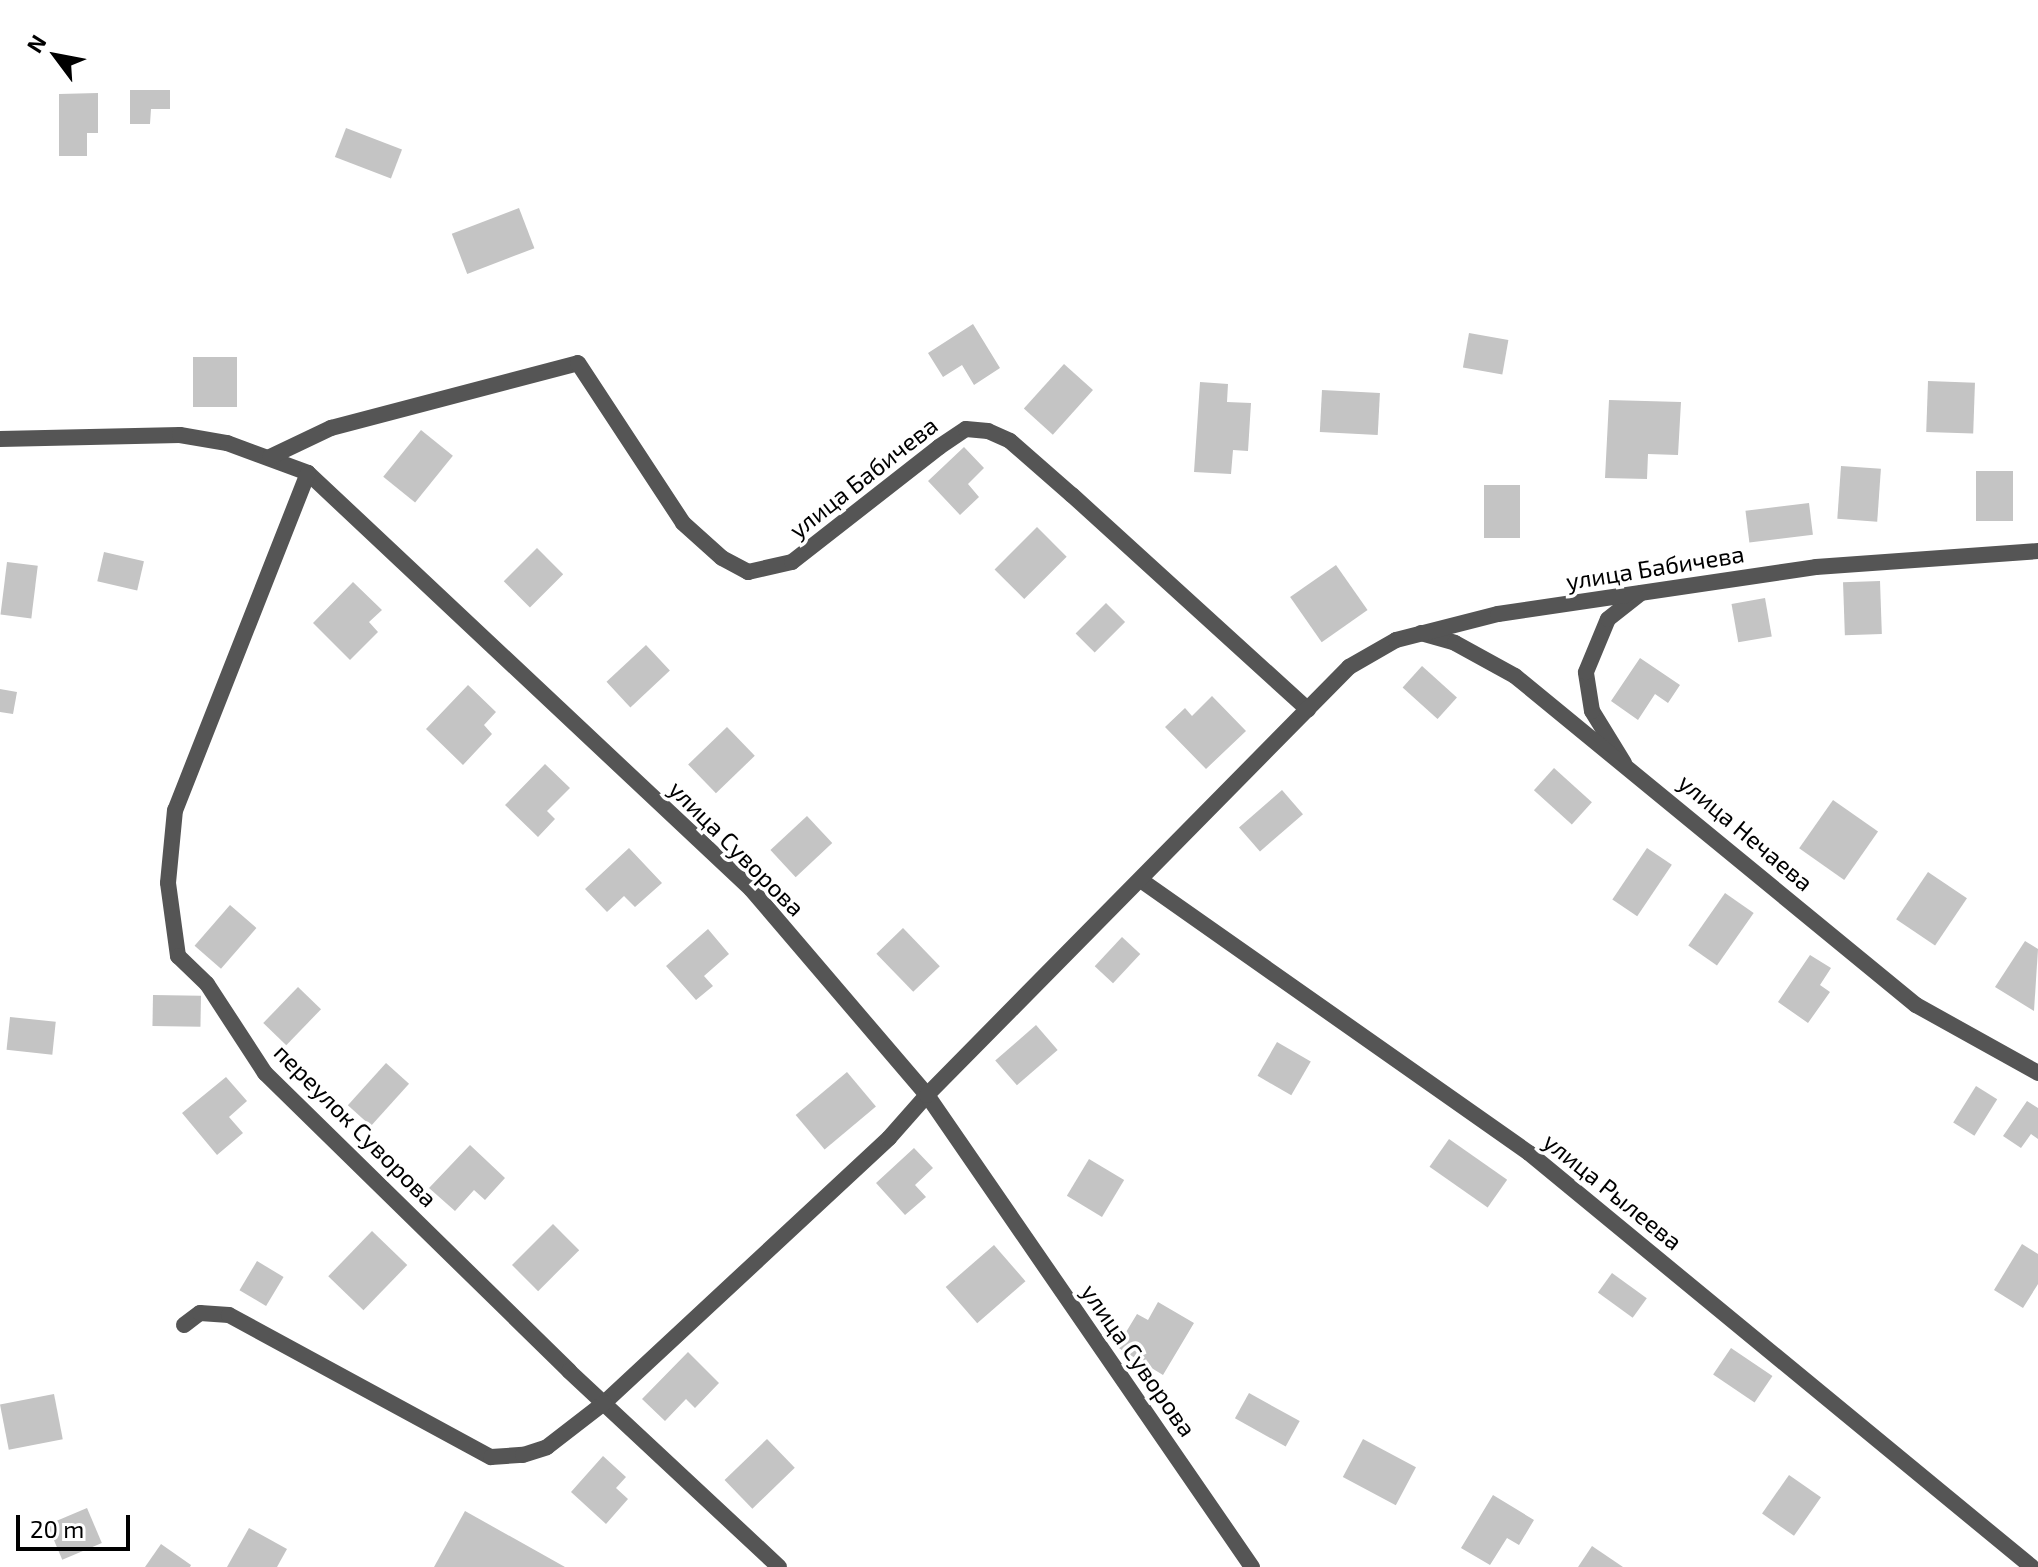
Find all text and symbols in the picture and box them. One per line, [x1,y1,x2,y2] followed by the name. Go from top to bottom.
[16,16,96,96] north arrow
[20,30,51,57] text: N
[783,410,943,544] street label: улица Бабичева
[1564,539,1746,595] street label: улица Бабичева
[1673,767,1819,897] street label: улица Нечаева
[663,774,811,922] street label: улица Суворова
[269,1038,443,1212] street label: переулок Суворова
[1538,1126,1688,1256] street label: улица Рылеева
[1076,1278,1202,1442] street label: улица Суворова
[20,1499,134,1549] scale bar
[30,1514,84,1543] text: 20 m

